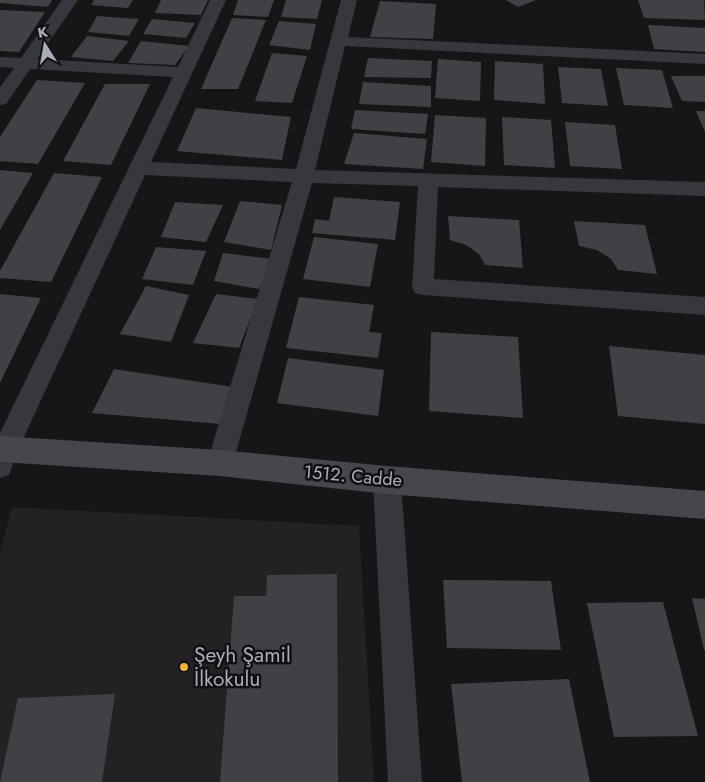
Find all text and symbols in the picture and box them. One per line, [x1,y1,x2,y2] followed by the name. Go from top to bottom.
[20,20,70,70] north arrow
[36,21,49,43] text: K
[303,459,403,493] street label: 1512. Cadde
[194,640,291,694] place label: Şeyh Şamil İlkokulu
[178,661,190,673] marker: Şeyh Şamil İlkokulu

